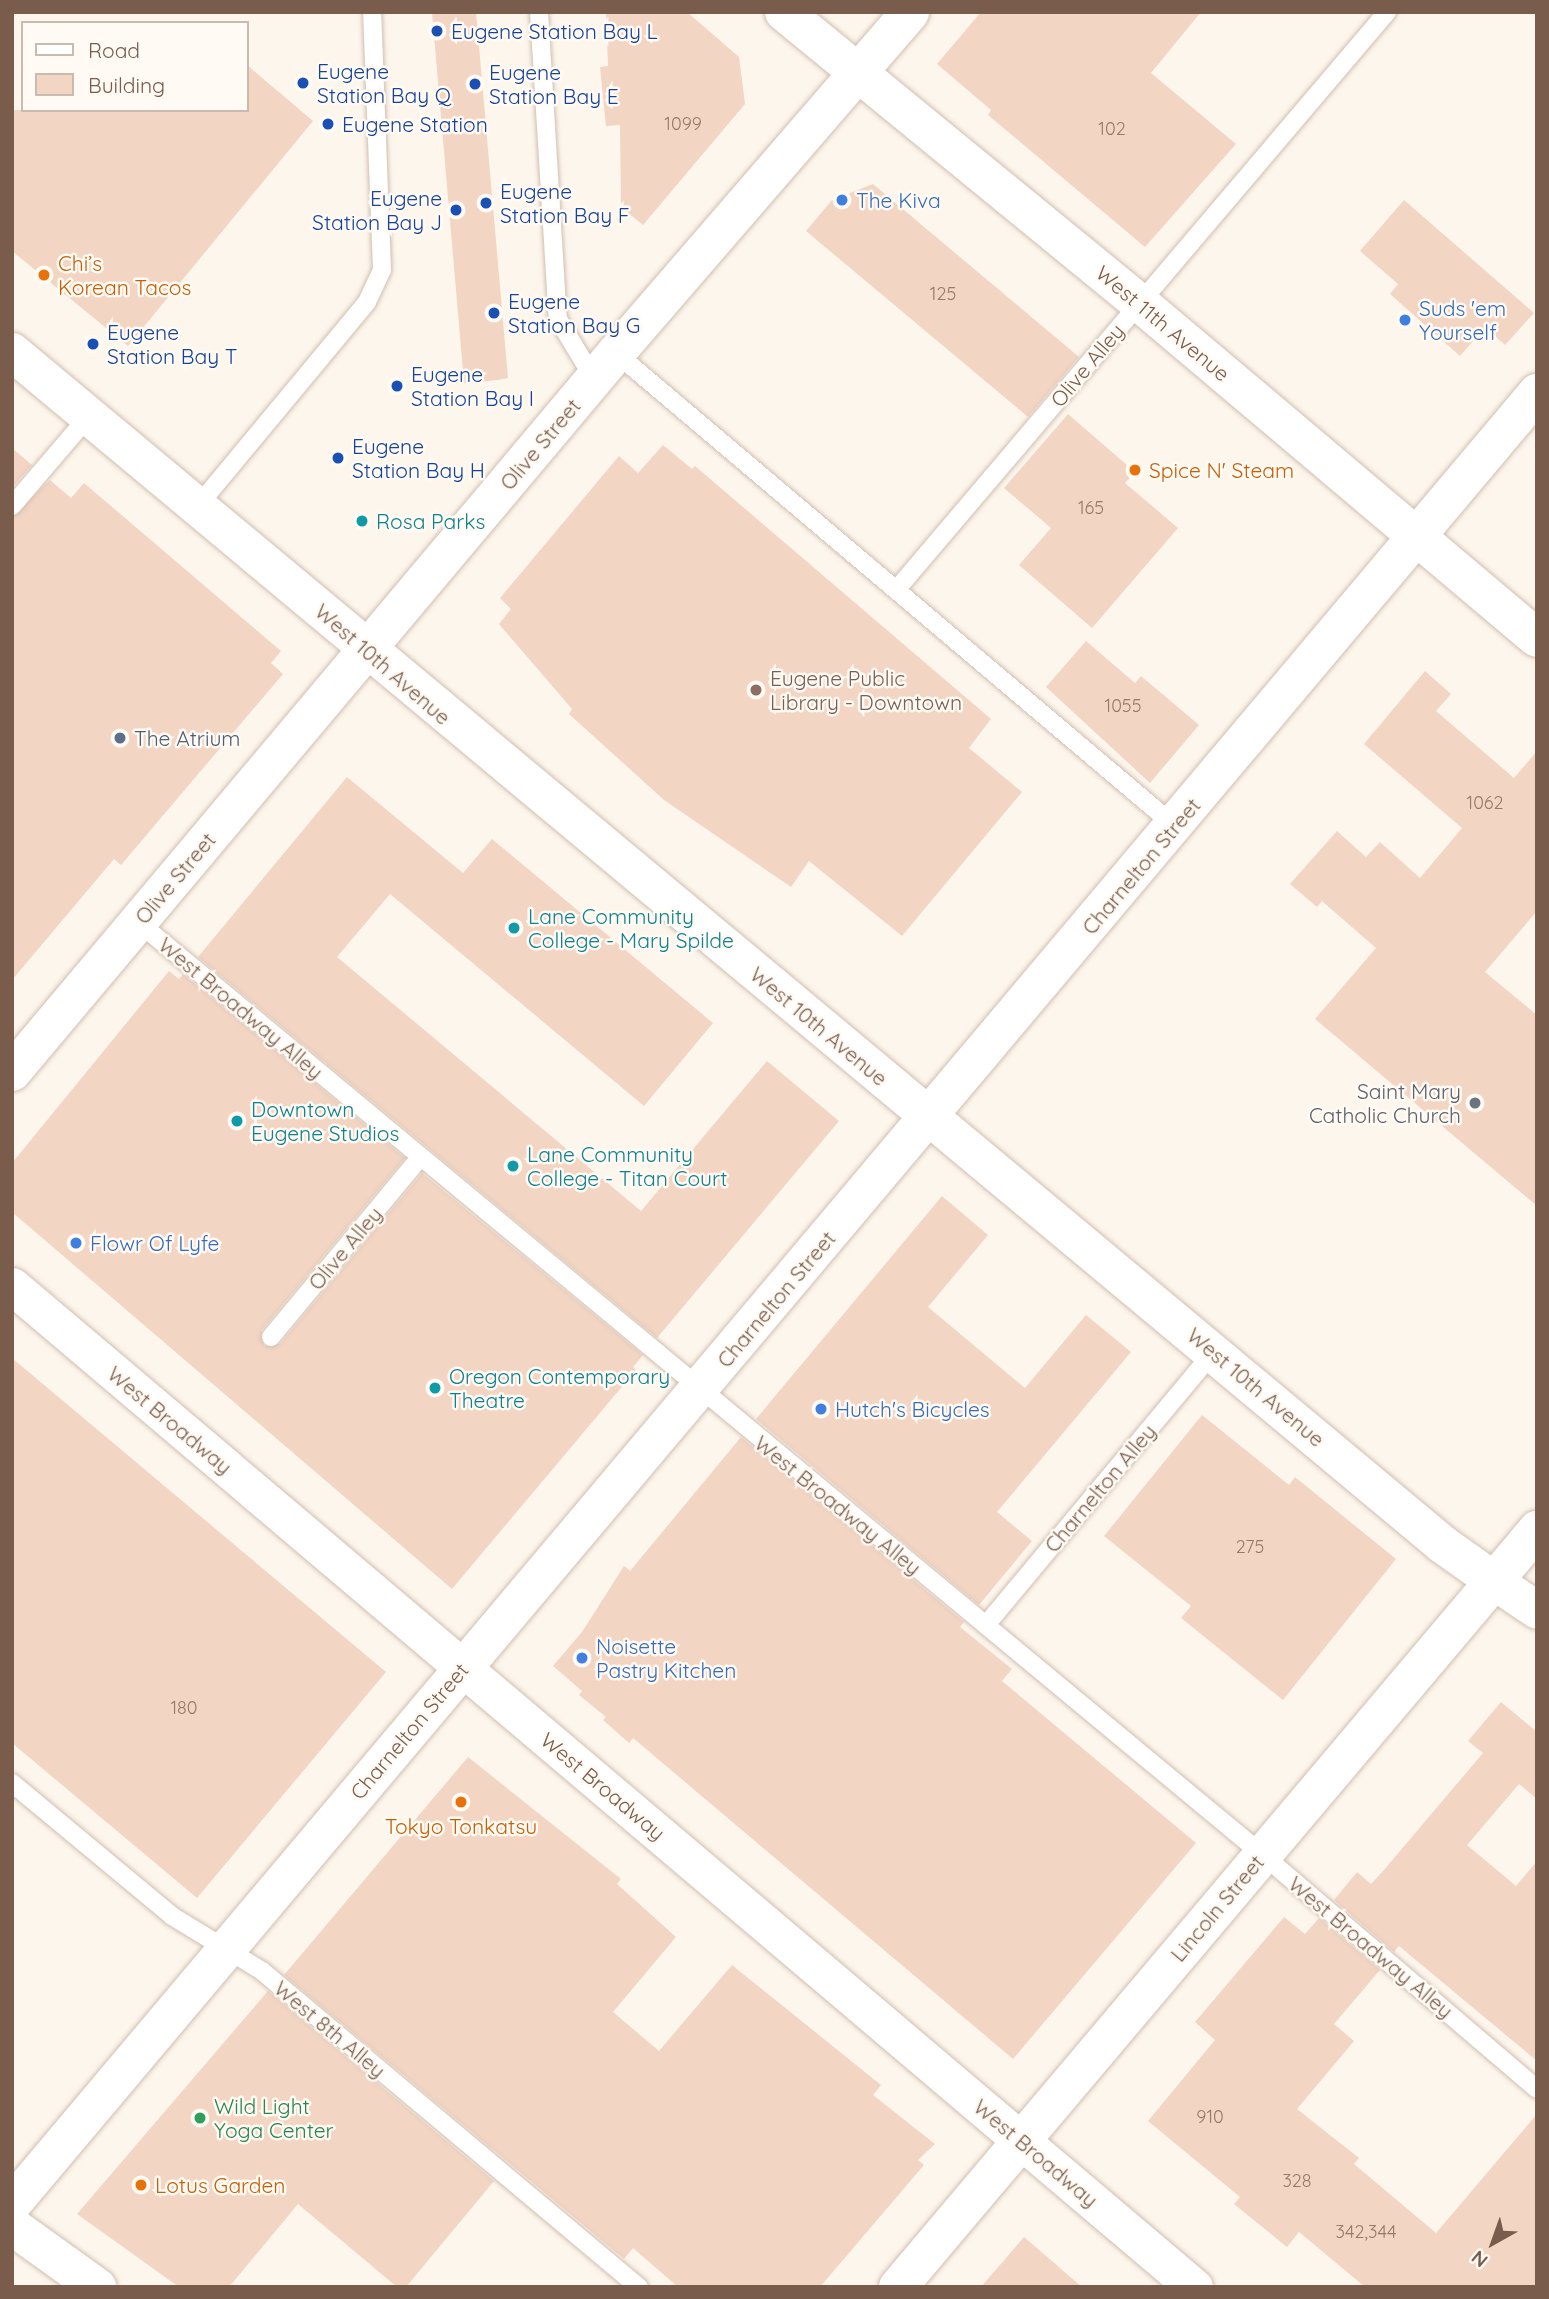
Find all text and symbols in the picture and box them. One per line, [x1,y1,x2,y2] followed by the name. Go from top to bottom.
[451,18,658,44] place label: Eugene Station Bay L
[21,21,248,112] legend
[429,23,445,39] marker: Eugene Station Bay L
[88,37,140,63] text: Road
[317,58,451,108] place label: Eugene Station Bay Q
[489,59,619,109] place label: Eugene Station Bay E
[88,72,165,98] text: Building
[295,75,311,91] marker: Eugene Station Bay Q
[467,76,483,92] marker: Eugene Station Bay E
[342,111,488,137] place label: Eugene Station
[664,113,702,135] house number: 1099
[320,116,336,132] marker: Eugene Station
[1098,118,1126,140] house number: 102
[500,178,630,228] place label: Eugene Station Bay F
[312,185,442,235] place label: Eugene Station Bay J
[856,187,941,213] place label: The Kiva
[834,192,850,208] marker: The Kiva
[478,195,494,211] marker: Eugene Station Bay F
[448,202,464,218] marker: Eugene Station Bay J
[58,250,191,300] place label: Chi’s Korean Tacos
[1091,260,1235,386] street label: West 11th Avenue
[36,267,52,283] marker: Chi’s Korean Tacos
[930,283,956,305] house number: 125
[508,288,640,338] place label: Eugene Station Bay G
[1419,295,1506,345] place label: Suds 'em Yourself
[486,305,502,321] marker: Eugene Station Bay G
[1397,312,1413,328] marker: Suds 'em Yourself
[1045,318,1129,412] street label: Olive Alley
[107,319,238,369] place label: Eugene Station Bay T
[85,336,101,352] marker: Eugene Station Bay T
[411,361,534,411] place label: Eugene Station Bay I
[389,378,405,394] marker: Eugene Station Bay I
[495,393,585,495] street label: Olive Street
[352,433,485,483] place label: Eugene Station Bay H
[330,450,346,466] marker: Eugene Station Bay H
[1149,457,1294,483] place label: Spice N' Steam
[1127,462,1143,478] marker: Spice N' Steam
[1078,497,1104,519] house number: 165
[376,508,485,534] place label: Rosa Parks
[354,513,370,529] marker: Rosa Parks
[310,598,456,730] street label: West 10th Avenue
[770,665,962,715] place label: Eugene Public Library - Downtown
[748,682,764,698] marker: Eugene Public Library - Downtown
[1105,695,1141,717] house number: 1055
[134,725,240,751] place label: The Atrium
[112,730,128,746] marker: The Atrium
[1466,792,1504,814] house number: 1062
[1077,793,1205,939] street label: Charnelton Street
[130,827,220,929] street label: Olive Street
[528,903,734,953] place label: Lane Community College - Mary Spilde
[506,920,522,936] marker: Lane Community College - Mary Spilde
[154,932,328,1084] street label: West Broadway Alley
[745,961,893,1091] street label: West 10th Avenue
[1309,1078,1461,1128] place label: Saint Mary Catholic Church
[1467,1095,1483,1111] marker: Saint Mary Catholic Church
[251,1096,399,1146] place label: Downtown Eugene Studios
[229,1113,245,1129] marker: Downtown Eugene Studios
[527,1141,727,1191] place label: Lane Community College - Titan Court
[505,1158,521,1174] marker: Lane Community College - Titan Court
[303,1201,387,1295] street label: Olive Alley
[712,1226,840,1372] street label: Charnelton Street
[90,1230,219,1256] place label: Flowr Of Lyfe
[68,1235,84,1251] marker: Flowr Of Lyfe
[1182,1322,1330,1452] street label: West 10th Avenue
[103,1361,237,1479] street label: West Broadway
[449,1363,670,1413] place label: Oregon Contemporary Theatre
[427,1380,443,1396] marker: Oregon Contemporary Theatre
[835,1396,990,1422] place label: Hutch's Bicycles
[813,1401,829,1417] marker: Hutch's Bicycles
[1039,1419,1161,1557] street label: Charnelton Alley
[750,1430,926,1580] street label: West Broadway Alley
[1236,1536,1264,1558] house number: 275
[596,1633,736,1683] place label: Noisette Pastry Kitchen
[574,1650,590,1666] marker: Noisette Pastry Kitchen
[345,1658,473,1804] street label: Charnelton Street
[170,1697,198,1719] house number: 180
[536,1727,670,1845] street label: West Broadway
[453,1794,469,1810] marker: Tokyo Tonkatsu
[385,1813,537,1839] place label: Tokyo Tonkatsu
[1165,1850,1269,1966] street label: Lincoln Street
[1284,1871,1458,2023] street label: West Broadway Alley
[269,1975,391,2083] street label: West 8th Alley
[214,2093,334,2143] place label: Wild Light Yoga Center
[969,2094,1103,2212] street label: West Broadway
[1196,2106,1224,2128] house number: 910
[192,2110,208,2126] marker: Wild Light Yoga Center
[1282,2170,1312,2192] house number: 328
[155,2172,285,2198] place label: Lotus Garden
[133,2177,149,2193] marker: Lotus Garden
[1458,2208,1528,2278] north arrow
[1336,2221,1396,2243] house number: 342,344
[1466,2245,1493,2273] text: N

